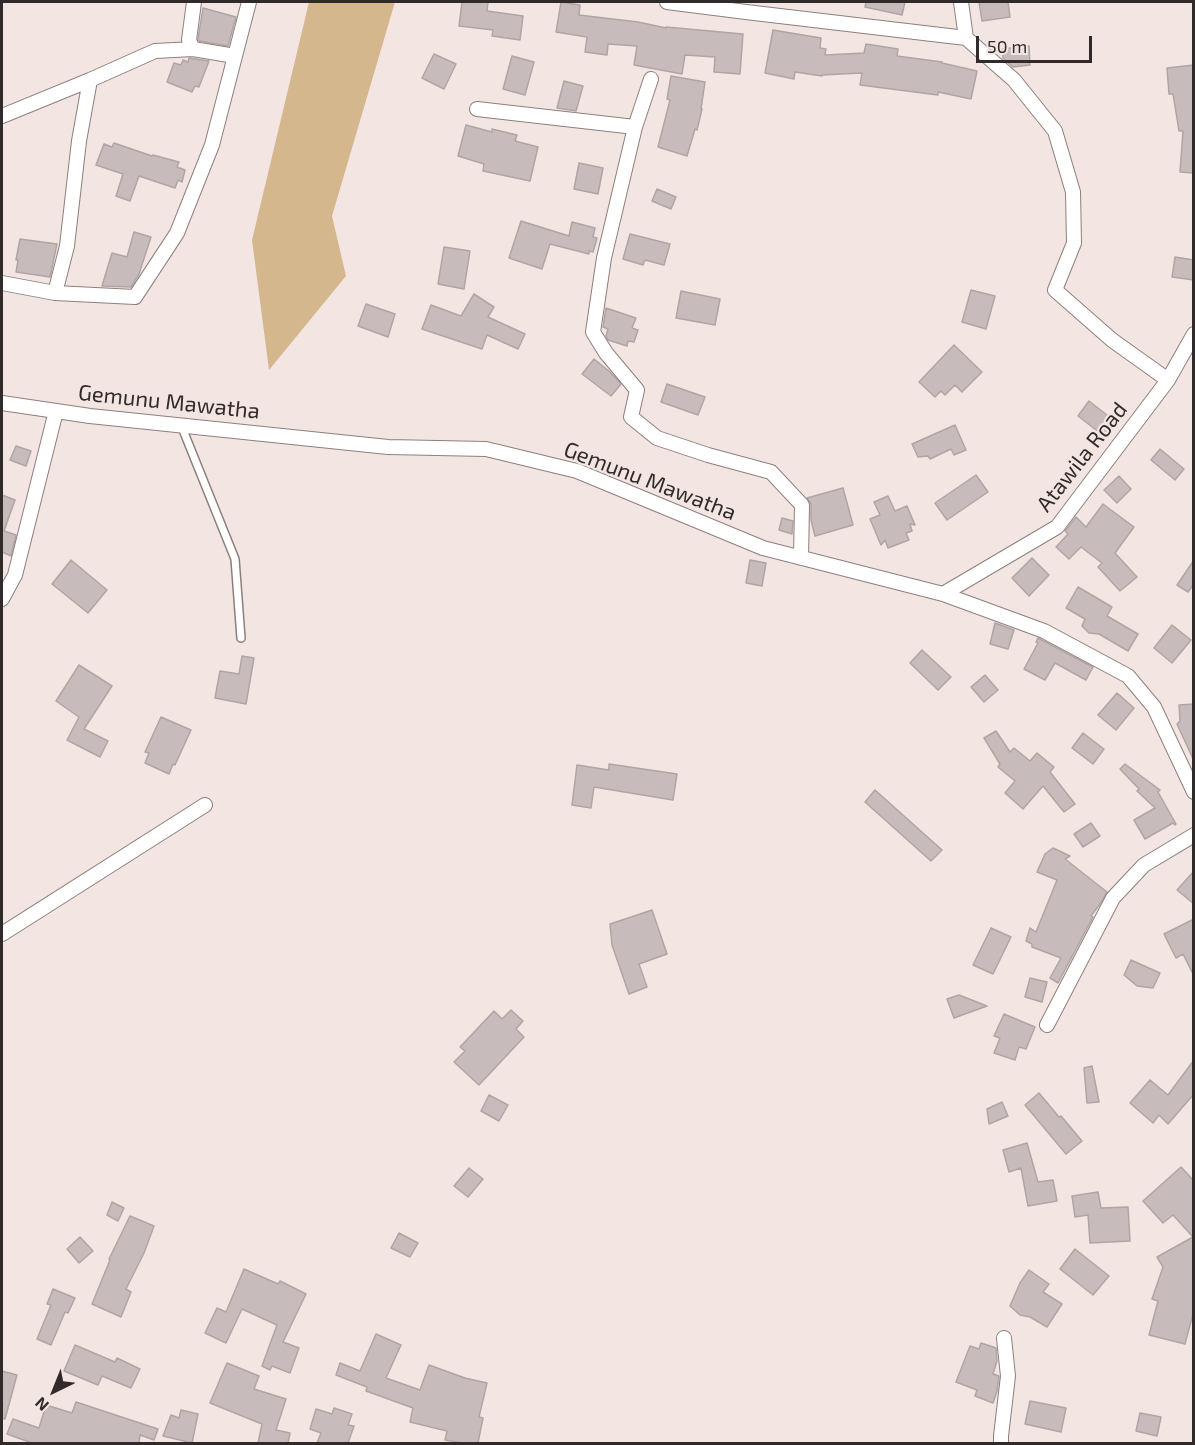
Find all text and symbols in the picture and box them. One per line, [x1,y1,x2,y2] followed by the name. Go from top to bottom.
[979,24,1094,62] scale bar
[987,35,1027,57] text: 50 m
[77,379,261,425] street label: Gemunu Mawatha
[1031,397,1133,517] street label: Atawila Road
[560,436,740,526] street label: Gemunu Mawatha
[24,1361,84,1421] north arrow
[31,1394,52,1415] text: N

